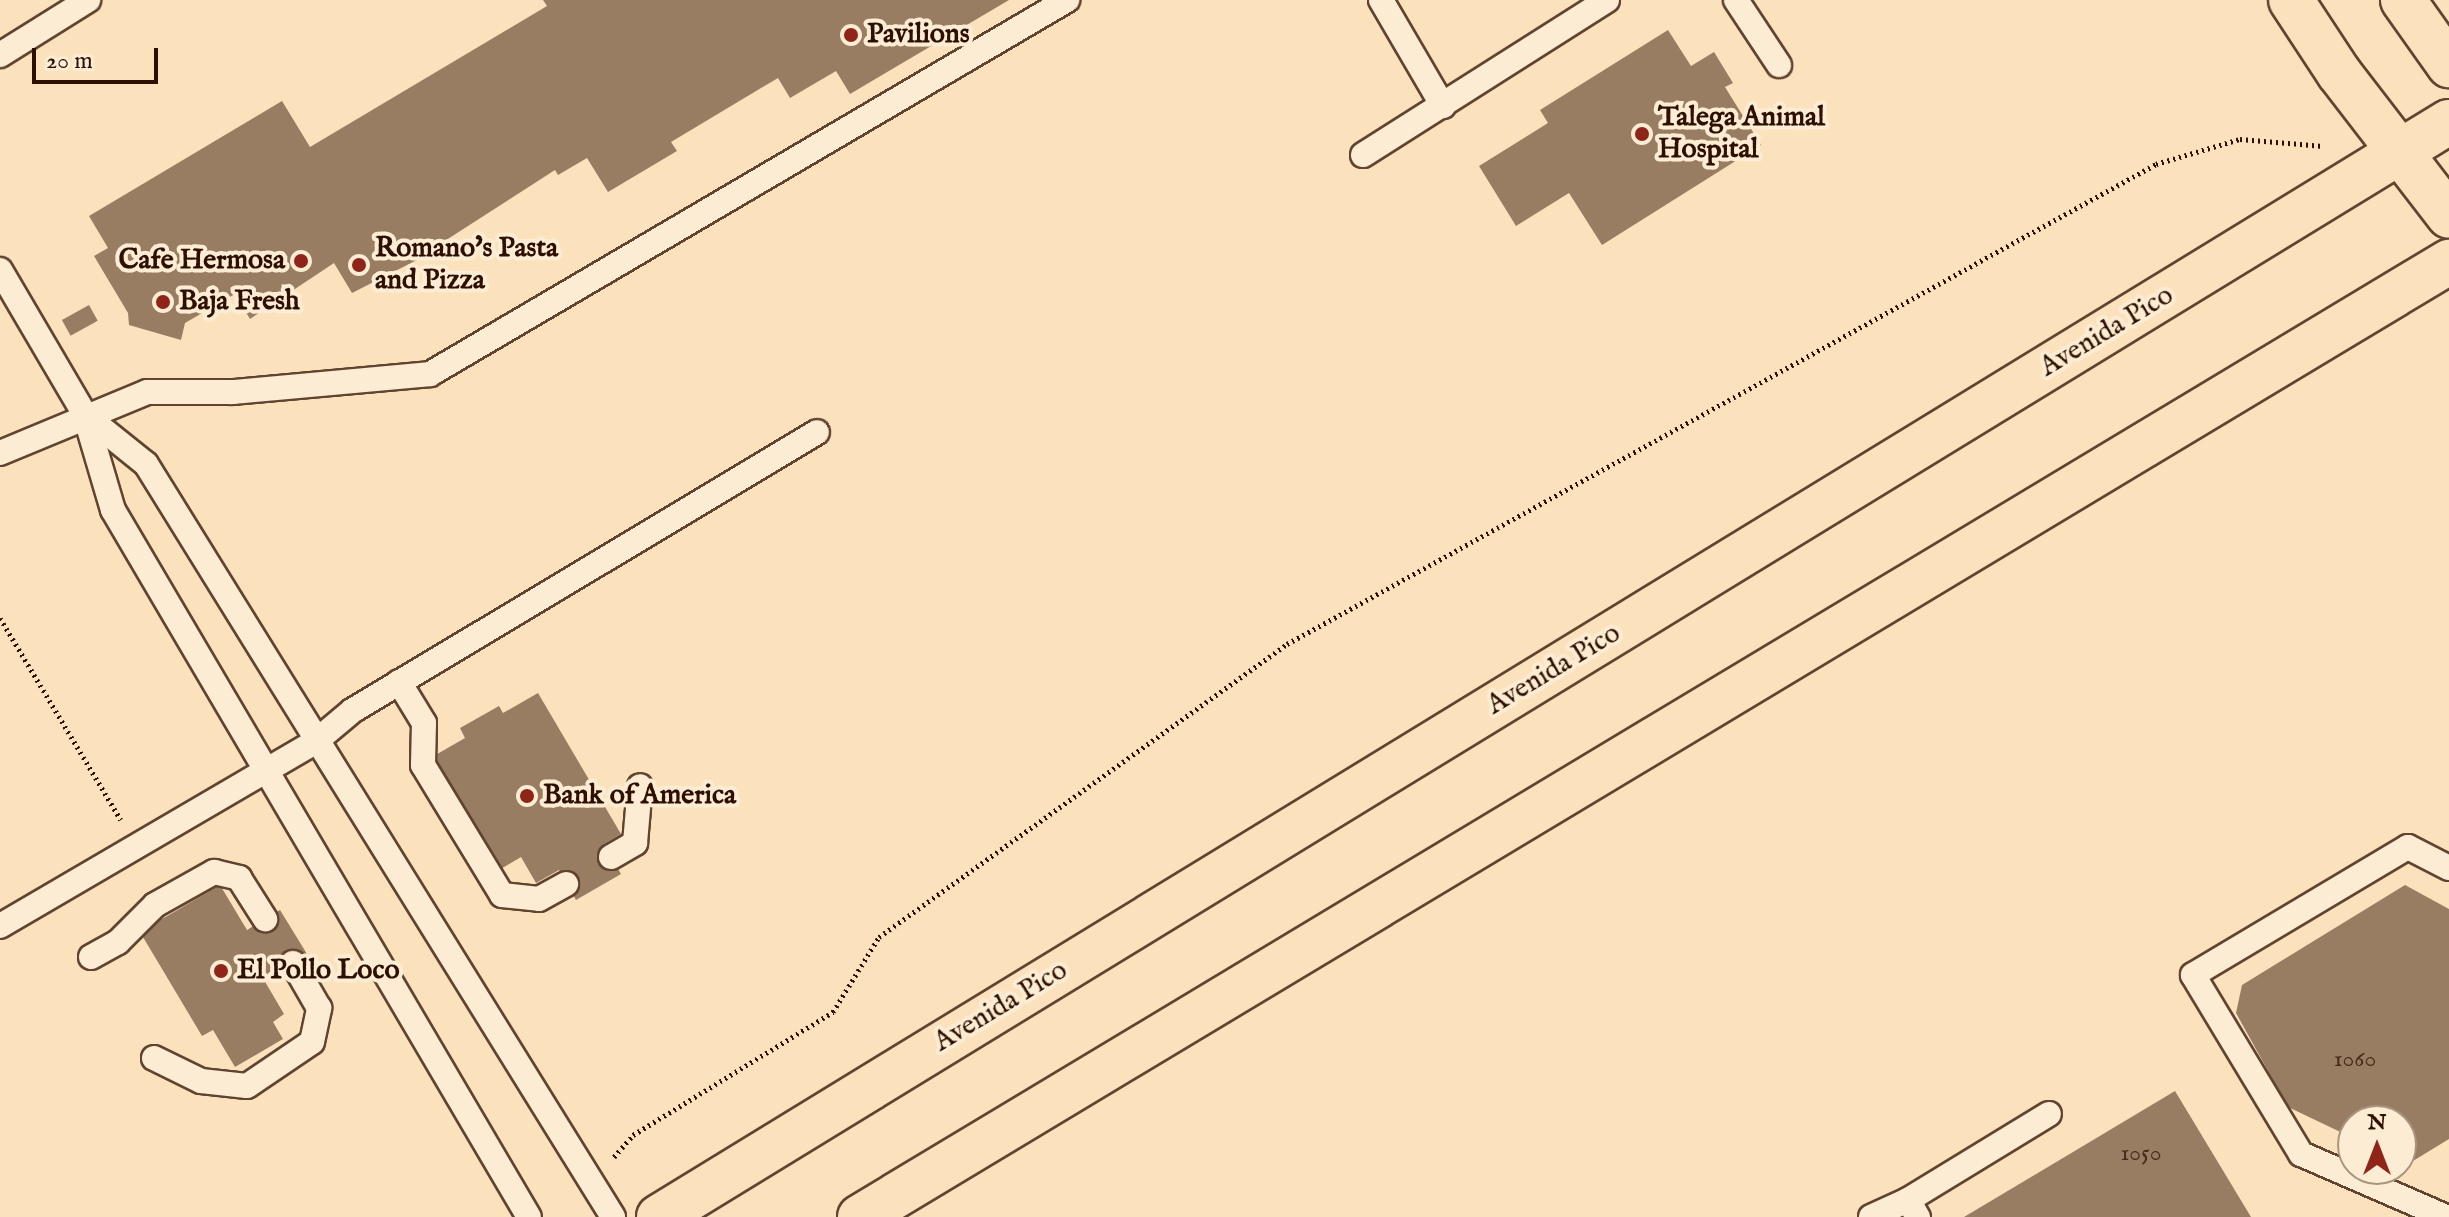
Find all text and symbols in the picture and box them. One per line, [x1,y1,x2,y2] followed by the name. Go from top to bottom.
[867,18,969,52] place label: Pavilions
[842,26,860,44] marker: Pavilions
[36,32,162,82] scale bar
[46,46,93,77] text: 20 m
[1658,101,1825,167] place label: Talega Animal Hospital
[1633,125,1651,143] marker: Talega Animal Hospital
[375,232,558,298] place label: Romano's Pasta and Pizza
[119,244,285,278] place label: Cafe Hermosa
[292,252,310,270] marker: Cafe Hermosa
[350,256,368,274] marker: Romano's Pasta and Pizza
[2034,279,2180,385] street label: Avenida Pico
[179,285,300,319] place label: Baja Fresh
[154,293,172,311] marker: Baja Fresh
[1481,617,1627,723] street label: Avenida Pico
[543,779,736,813] place label: Bank of America
[518,787,536,805] marker: Bank of America
[237,954,400,988] place label: El Pollo Loco
[928,954,1074,1060] street label: Avenida Pico
[212,962,230,980] marker: El Pollo Loco
[2334,1046,2376,1074] house number: 1060
[2337,1105,2417,1185] north arrow
[2367,1109,2387,1137] text: N
[2120,1140,2162,1168] house number: 1050

